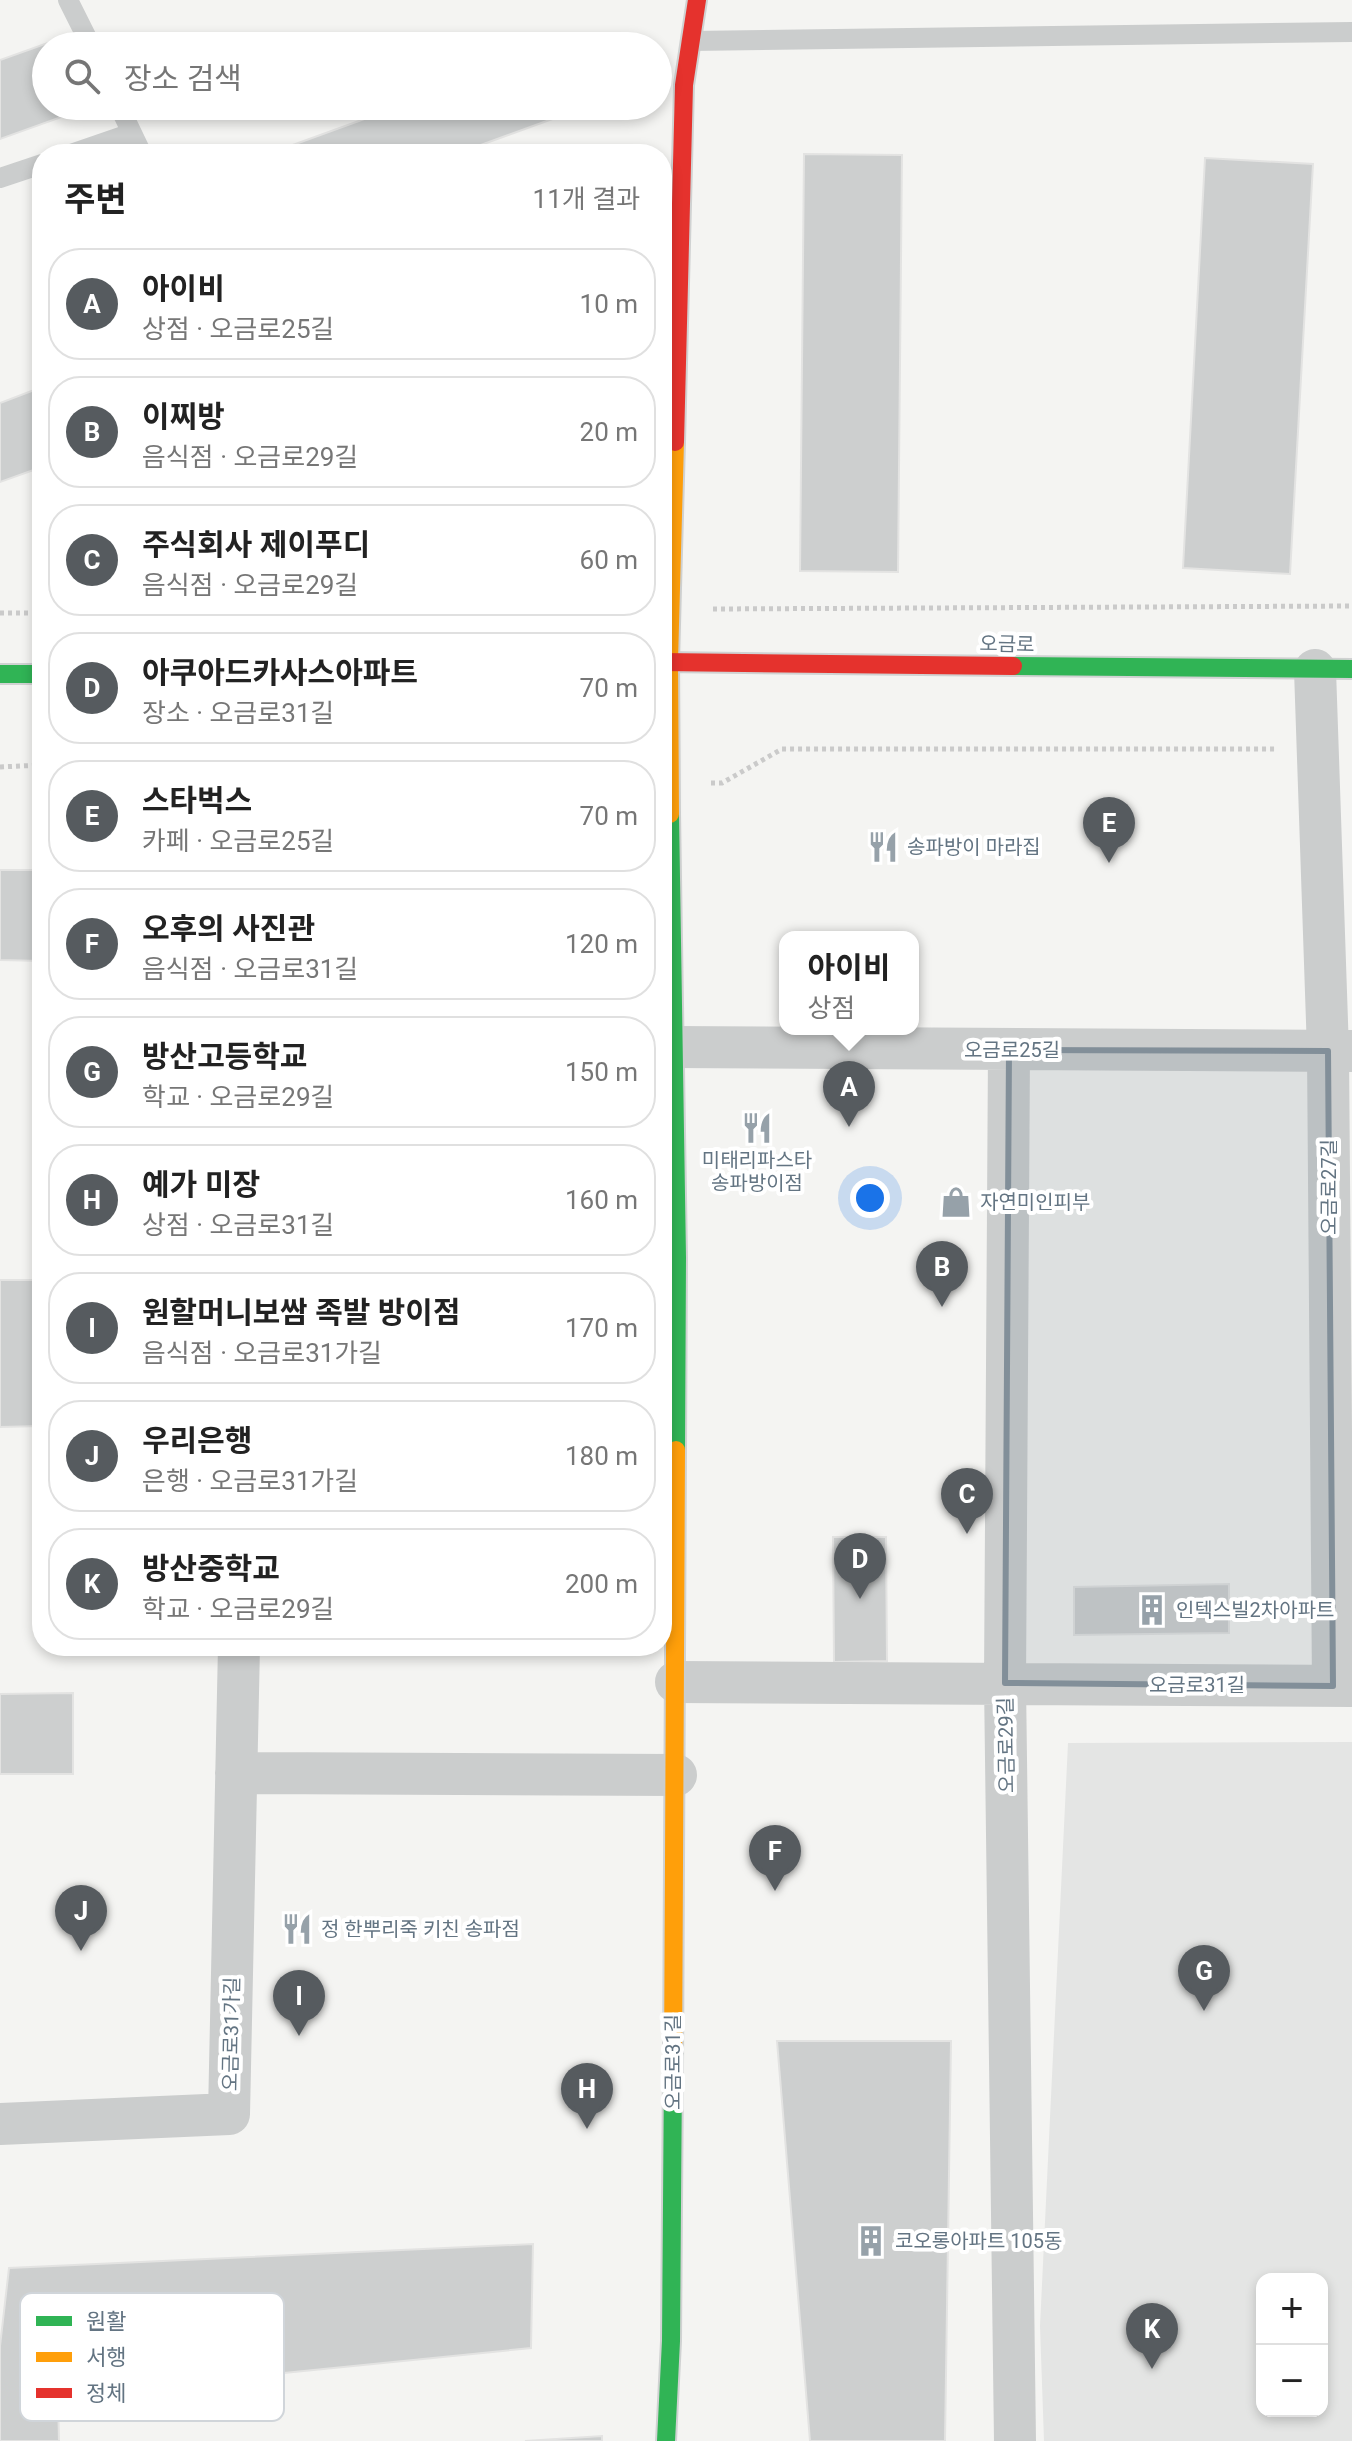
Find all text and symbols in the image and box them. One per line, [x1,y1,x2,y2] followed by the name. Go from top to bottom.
[32,32,672,120] search box
[60,54,104,98] icon: search
[124,61,242,96] text: 장소 검색
[64,179,127,219] text: 주변
[533,184,640,214] text: 11개 결과
[142,271,225,306] text: 아이비
[83,289,101,319] text: A
[580,289,638,319] text: 10 m
[142,314,334,344] text: 상점 · 오금로25길
[142,399,225,434] text: 이찌방
[84,417,100,447] text: B
[580,417,638,447] text: 20 m
[142,442,358,472] text: 음식점 · 오금로29길
[142,527,370,562] text: 주식회사 제이푸디
[83,545,101,575] text: C
[580,545,638,575] text: 60 m
[142,570,358,600] text: 음식점 · 오금로29길
[979,632,1035,656] street label: 오금로
[142,655,418,690] text: 아쿠아드카사스아파트
[84,673,100,703] text: D
[580,673,638,703] text: 70 m
[142,698,334,728] text: 장소 · 오금로31길
[142,783,252,818] text: 스타벅스
[1083,797,1135,863] pin: E
[85,801,99,831] text: E
[580,801,638,831] text: 70 m
[142,826,334,856] text: 카페 · 오금로25길
[866,830,900,864] restaurant icon: 송파방이 마라집
[907,835,1041,859] place label: 송파방이 마라집
[142,911,315,946] text: 오후의 사진관
[85,929,99,959] text: F
[565,929,638,959] text: 120 m
[779,931,919,1035] popup
[808,950,890,985] text: 아이비
[142,954,358,984] text: 음식점 · 오금로31길
[808,993,855,1023] text: 상점
[964,1038,1060,1062] street label: 오금로25길
[142,1039,308,1074] text: 방산고등학교
[83,1057,101,1087] text: G
[565,1057,638,1087] text: 150 m
[823,1061,875,1127] pin: A
[142,1082,334,1112] text: 학교 · 오금로29길
[740,1111,774,1145] restaurant icon: 미태리파스타 송파방이점
[1317,1139,1341,1235] street label: 오금로27길
[702,1148,812,1195] place label: 미태리파스타 송파방이점
[142,1167,260,1202] text: 예가 미장
[850,1178,890,1218] your location
[83,1185,101,1215] text: H
[565,1185,638,1215] text: 160 m
[939,1185,973,1219] shop icon: 자연미인피부
[980,1190,1090,1214] place label: 자연미인피부
[142,1210,334,1240] text: 상점 · 오금로31길
[916,1241,968,1307] pin: B
[142,1295,461,1330] text: 원할머니보쌈 족발 방이점
[88,1313,96,1343] text: I
[565,1313,638,1343] text: 170 m
[142,1338,382,1368] text: 음식점 · 오금로31가길
[142,1423,252,1458] text: 우리은행
[85,1441,99,1471] text: J
[565,1441,638,1471] text: 180 m
[142,1466,358,1496] text: 은행 · 오금로31가길
[941,1468,993,1534] pin: C
[834,1533,886,1599] pin: D
[142,1551,280,1586] text: 방산중학교
[84,1569,100,1599] text: K
[565,1569,638,1599] text: 200 m
[1135,1593,1169,1627] building icon: 인텍스빌2차아파트
[142,1594,334,1624] text: 학교 · 오금로29길
[1176,1598,1334,1622] place label: 인텍스빌2차아파트
[1149,1673,1245,1697] street label: 오금로31길
[993,1697,1019,1793] street label: 오금로29길
[749,1825,801,1891] pin: F
[55,1885,107,1951] pin: J
[280,1912,314,1946] restaurant icon: 정 한뿌리죽 키친 송파점
[321,1917,520,1941] place label: 정 한뿌리죽 키친 송파점
[1178,1945,1230,2011] pin: G
[273,1970,325,2036] pin: I
[218,1977,244,2091] street label: 오금로31가길
[661,2014,685,2110] street label: 오금로31길
[561,2063,613,2129] pin: H
[854,2224,888,2258] building icon: 코오롱아파트 105동
[895,2229,1062,2253] place label: 코오롱아파트 105동
[1256,2273,1328,2417] map controls
[1256,2273,1328,2345] button: +
[20,2293,284,2421] legend
[1126,2303,1178,2369] pin: K
[86,2309,126,2334] text: 원활
[86,2345,126,2370] text: 서행
[1256,2345,1328,2417] button: −
[86,2381,126,2406] text: 정체

